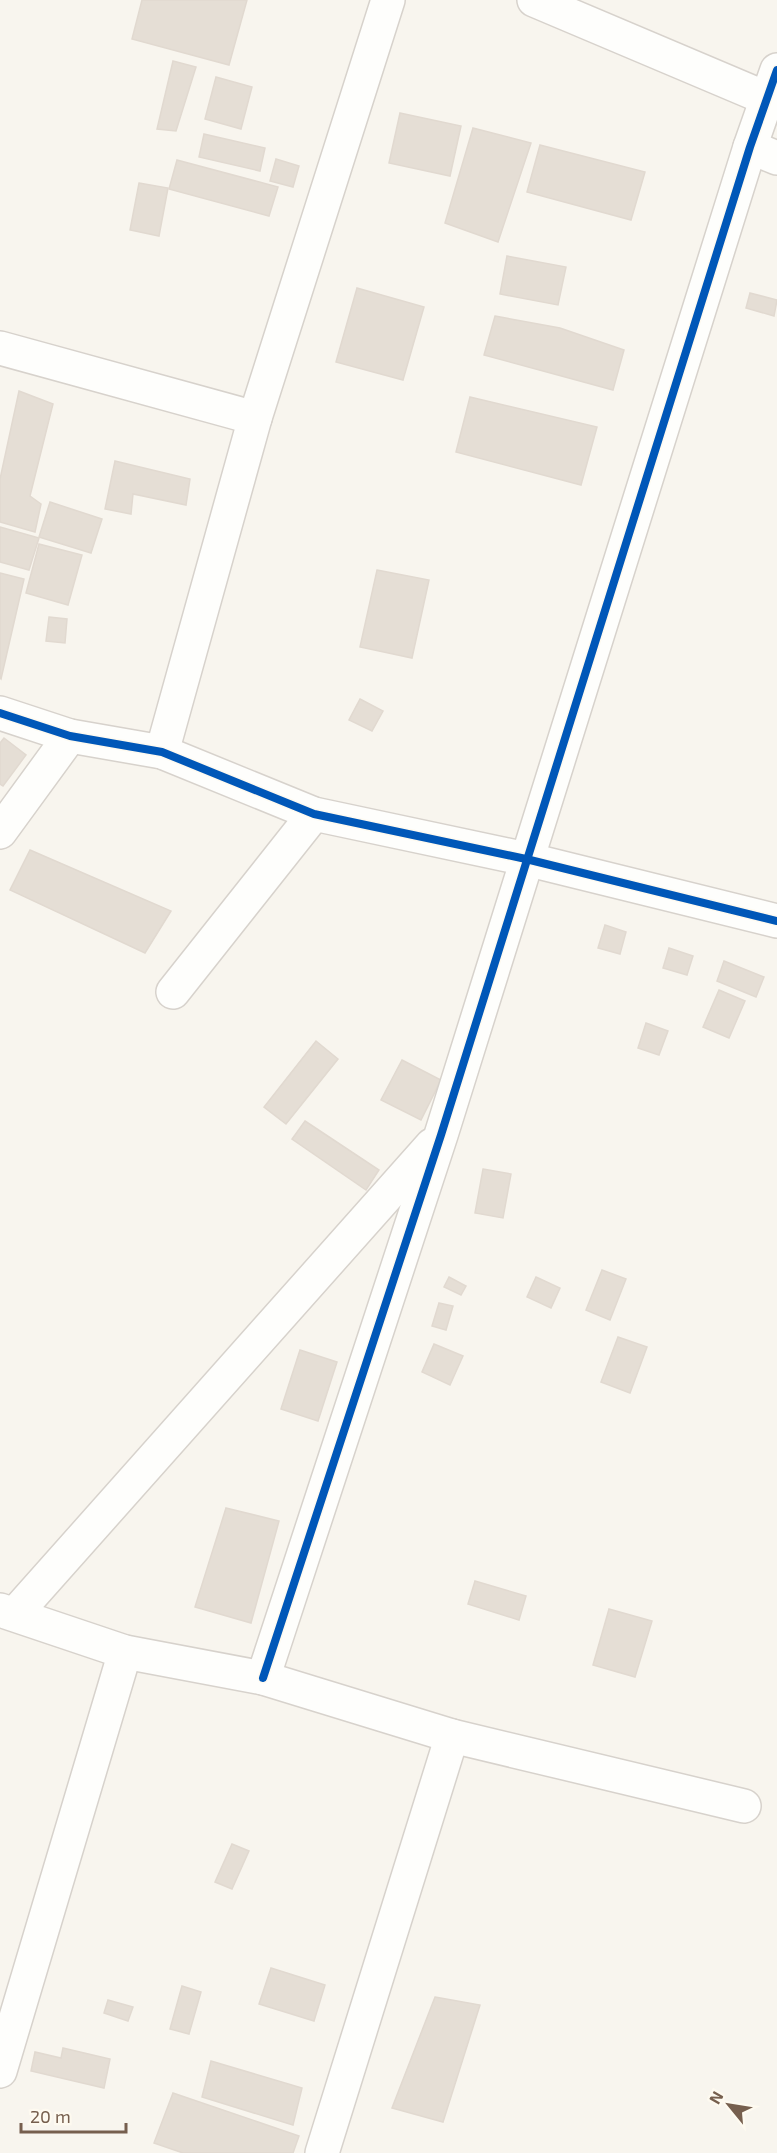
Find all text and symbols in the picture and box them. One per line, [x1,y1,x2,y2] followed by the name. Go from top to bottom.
[699,2075,759,2135] north arrow
[704,2087,727,2107] text: N
[21,2096,126,2134] scale bar
[30,2105,71,2127] text: 20 m

